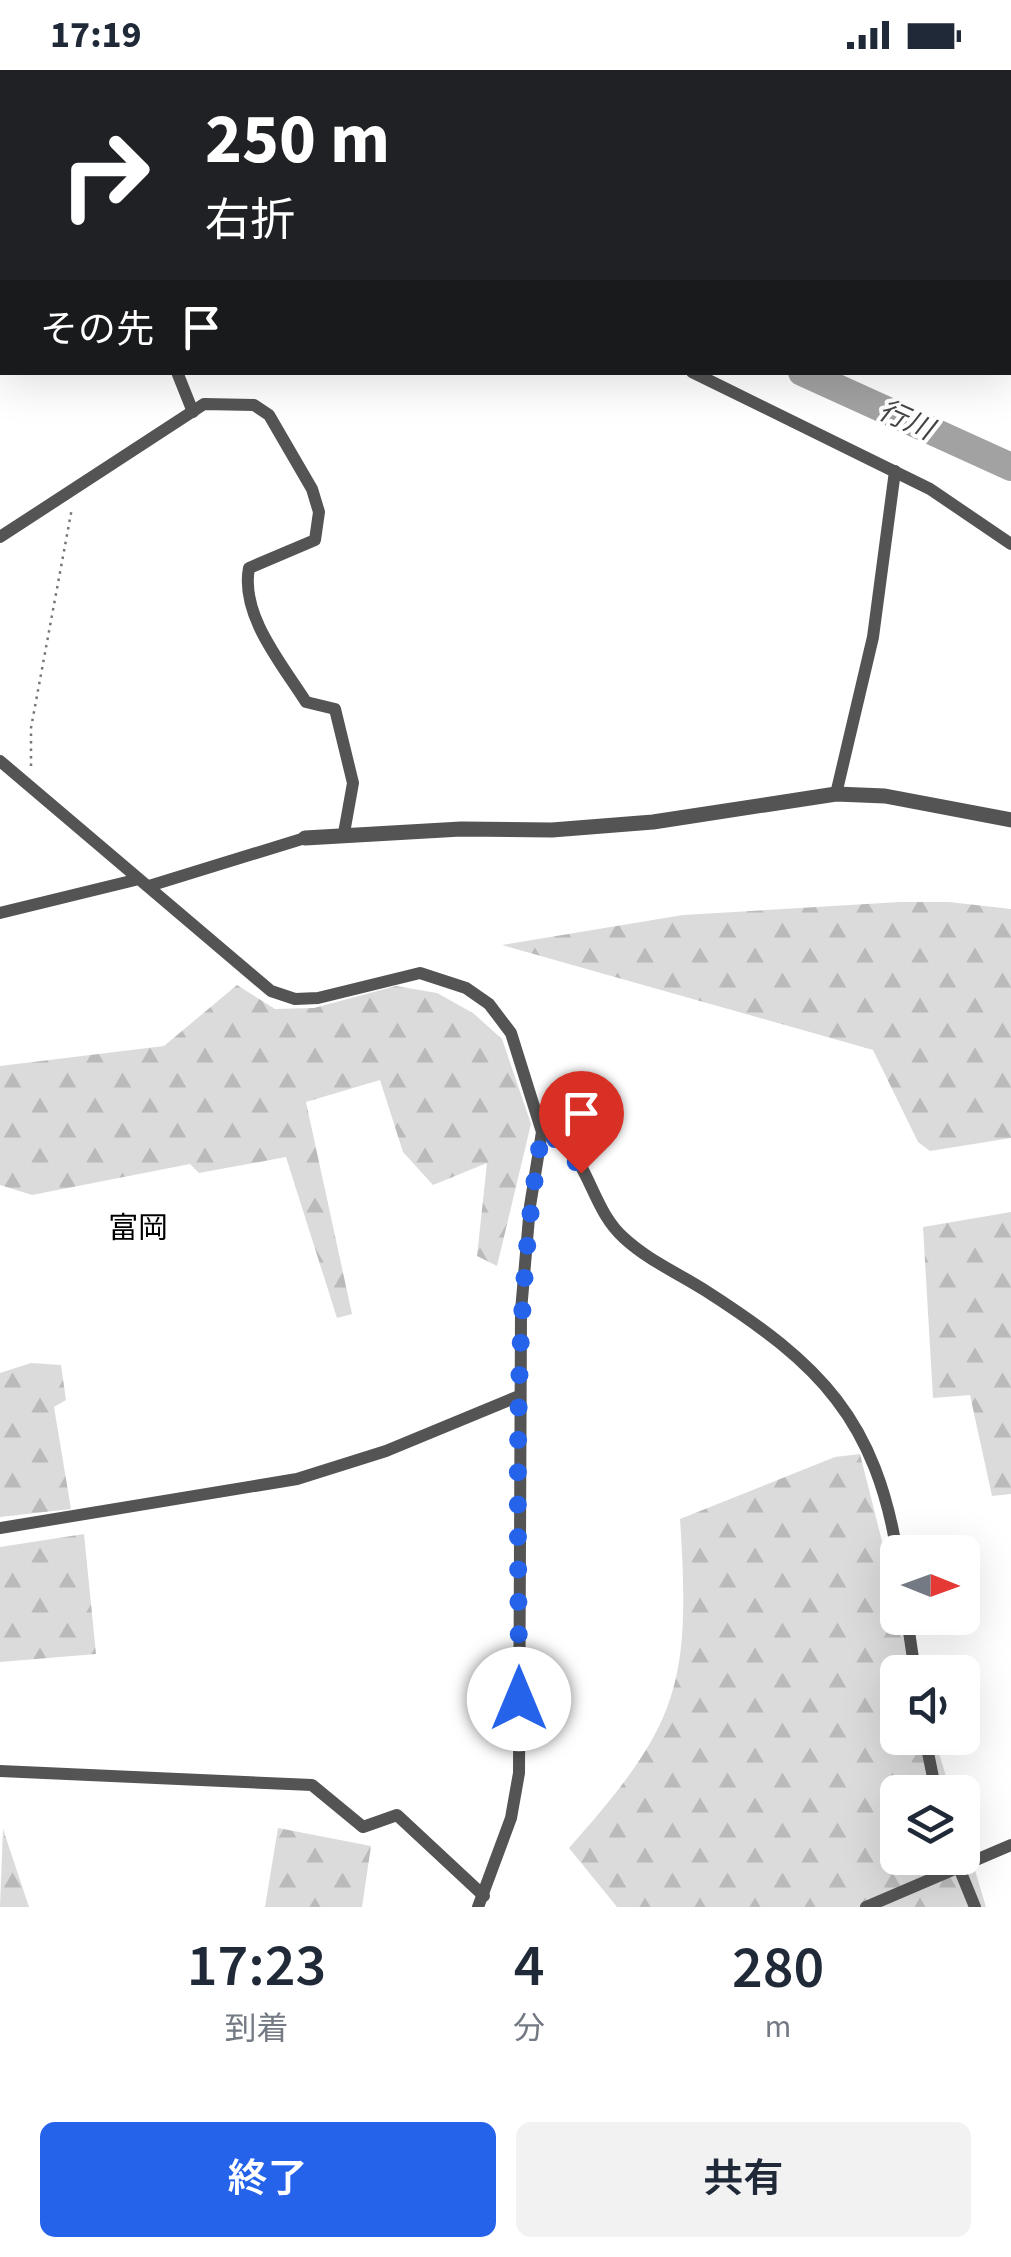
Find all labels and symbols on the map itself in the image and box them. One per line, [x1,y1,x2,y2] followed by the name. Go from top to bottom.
[872,390,942,451] water label: 行川
[539,1071,624,1174] pin
[108,1207,168,1250] district label: 富岡
[880,1535,980,1635] north arrow
[467,1647,571,1751] position arrow

